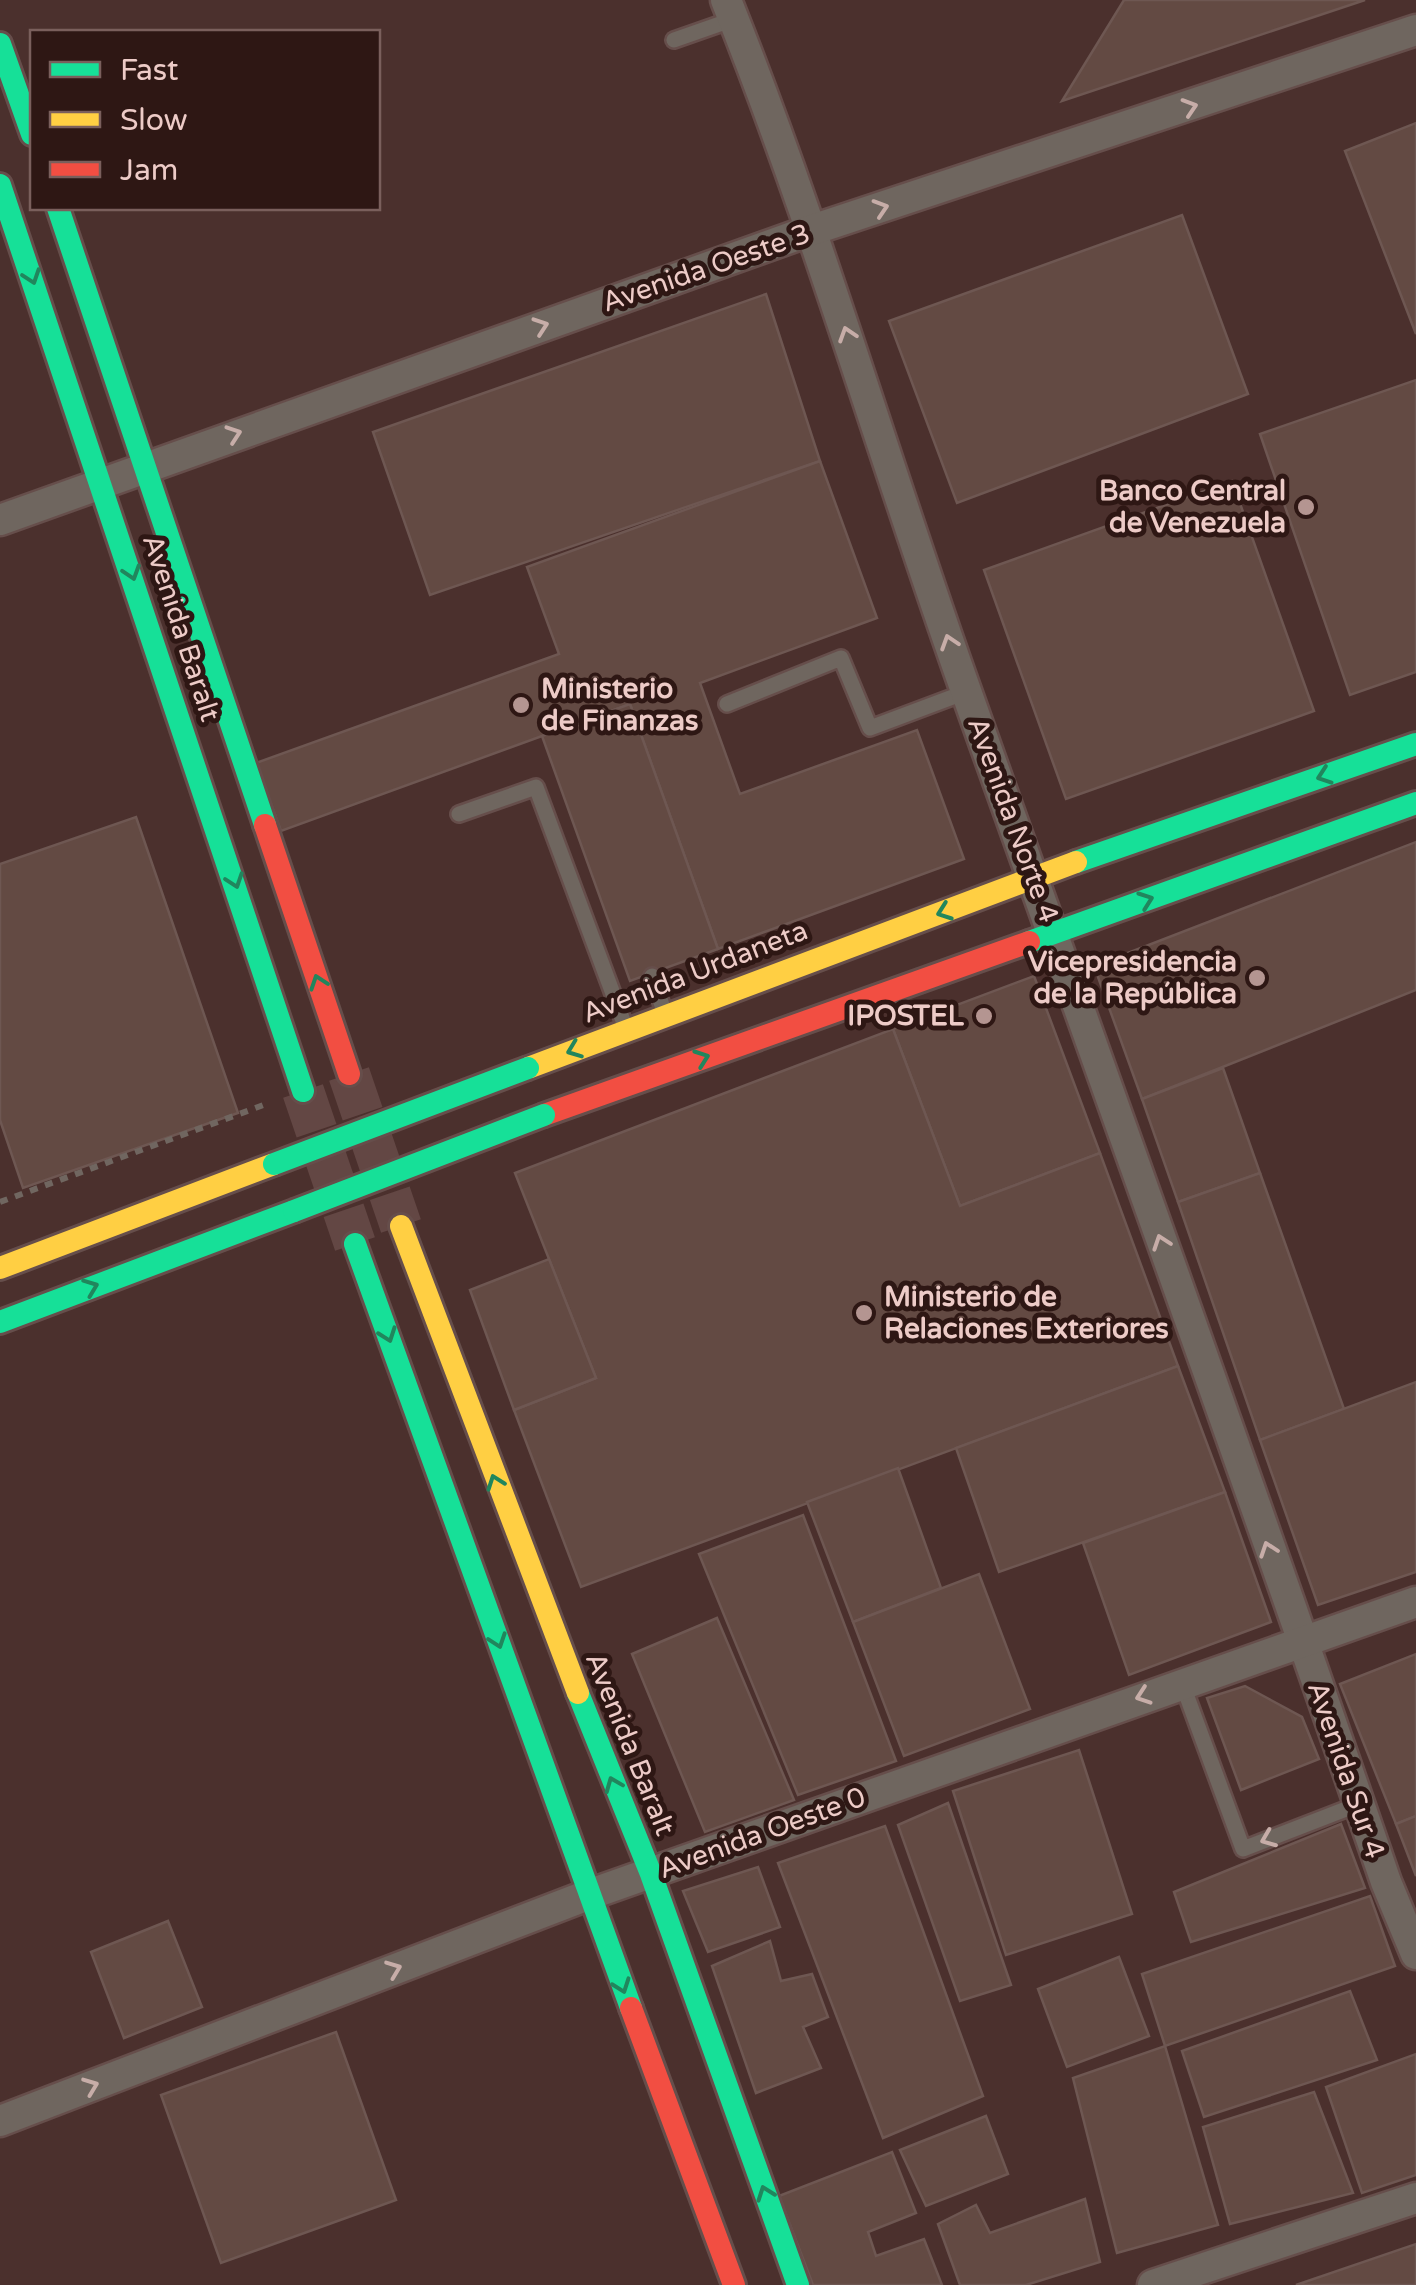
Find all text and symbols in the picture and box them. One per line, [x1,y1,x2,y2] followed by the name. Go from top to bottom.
[30,30,380,210] legend
[120,52,179,89] text: Fast
[1181,99,1198,119] one-way arrow
[120,102,188,139] text: Slow
[120,152,178,189] text: Jam
[872,199,889,219] one-way arrow
[598,216,814,320] street label: Avenida Oeste 3
[20,268,40,285] one-way arrow
[531,317,548,338] one-way arrow
[838,326,858,343] one-way arrow
[225,425,242,445] one-way arrow
[1099,474,1286,540] place label: Banco Central de Venezuela
[1295,496,1317,518] marker: Banco Central de Venezuela
[135,530,227,726] street label: Avenida Baralt
[121,563,141,580] one-way arrow
[941,634,961,651] one-way arrow
[541,672,698,738] place label: Ministerio de Finanzas
[510,694,532,716] marker: Ministerio de Finanzas
[960,713,1066,927] street label: Avenida Norte 4
[1316,764,1333,785] one-way arrow
[224,872,244,889] one-way arrow
[1137,891,1154,912] one-way arrow
[937,900,954,921] one-way arrow
[577,913,813,1031] street label: Avenida Urdaneta
[1028,945,1237,1011] place label: Vicepresidencia de la República
[1246,967,1268,989] marker: Vicepresidencia de la República
[310,974,330,991] one-way arrow
[847,999,965,1033] place label: IPOSTEL
[973,1005,995,1027] marker: IPOSTEL
[567,1038,584,1059] one-way arrow
[692,1049,709,1070] one-way arrow
[1152,1235,1173,1252] one-way arrow
[82,1278,99,1299] one-way arrow
[884,1280,1169,1346] place label: Ministerio de Relaciones Exteriores
[853,1302,875,1324] marker: Ministerio de Relaciones Exteriores
[376,1326,397,1343] one-way arrow
[486,1474,507,1491] one-way arrow
[1260,1541,1280,1558] one-way arrow
[486,1632,507,1649] one-way arrow
[578,1648,682,1841] street label: Avenida Baralt
[1300,1677,1392,1863] street label: Avenida Sur 4
[1135,1684,1152,1705] one-way arrow
[604,1777,624,1794] one-way arrow
[654,1780,870,1886] street label: Avenida Oeste 0
[1260,1827,1278,1847] one-way arrow
[385,1960,402,1981] one-way arrow
[610,1977,631,1994] one-way arrow
[81,2077,99,2097] one-way arrow
[756,2186,777,2203] one-way arrow

